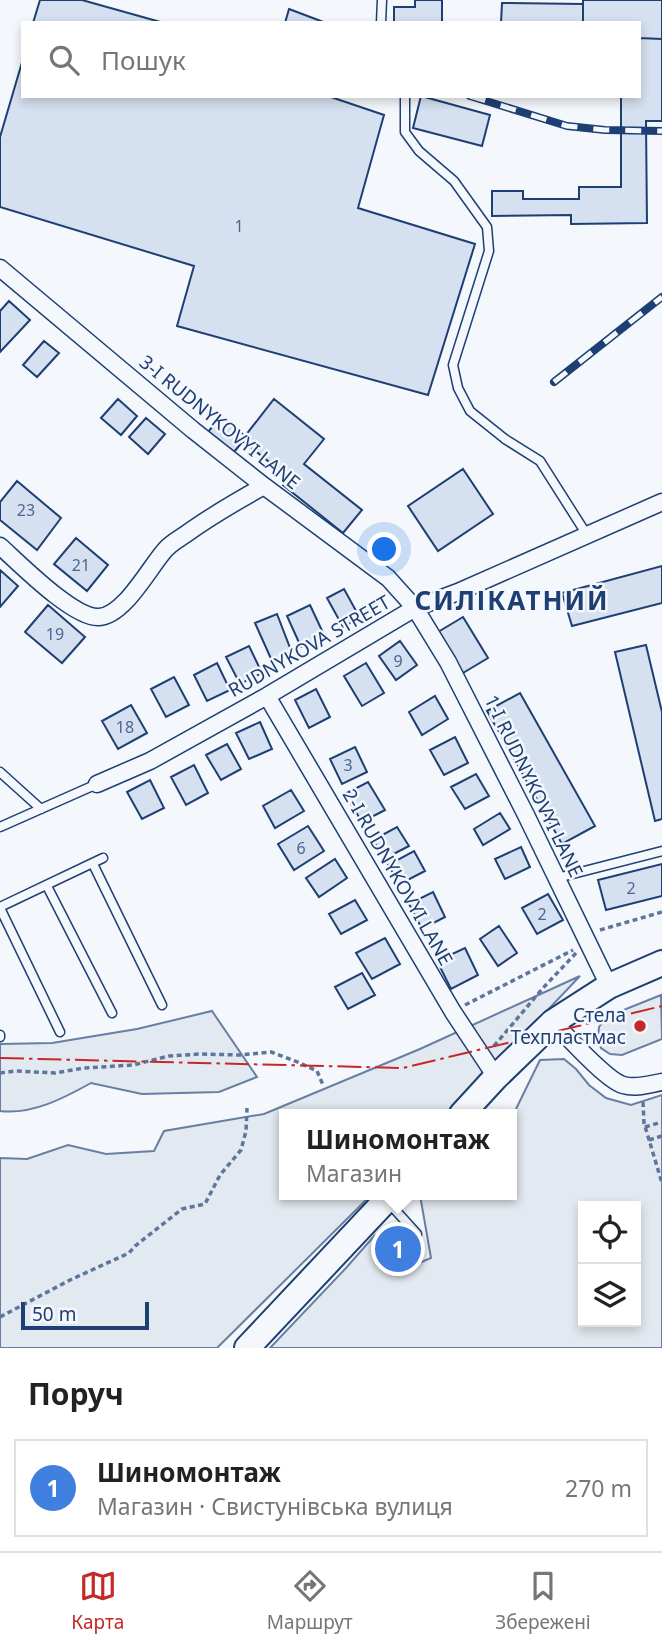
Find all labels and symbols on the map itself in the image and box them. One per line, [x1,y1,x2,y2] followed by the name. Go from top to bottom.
[234,215,244,237] house number: 1
[134,349,306,495] street label: 3-I RUDNYKOVYI LANE
[17,499,35,521] house number: 23
[367,532,401,566] your location
[72,554,90,576] house number: 21
[414,582,610,618] district label: СИЛІКАТНИЙ
[223,589,395,703] street label: RUDNYKOVA STREET
[46,623,64,645] house number: 19
[393,650,403,672] house number: 9
[479,691,589,881] street label: 1-I RUDNYKOVYI LANE
[116,716,134,738] house number: 18
[343,754,353,776] house number: 3
[337,784,459,970] street label: 2-I RUDNYKOVYI LANE
[296,837,306,859] house number: 6
[626,877,636,899] house number: 2
[537,903,547,925] house number: 2
[510,1002,626,1050] place label: Стела Техпластмас
[632,1018,648,1034] marker: Стела Техпластмас
[375,1223,421,1275] pin: 1
[21,1299,149,1331] scale bar

